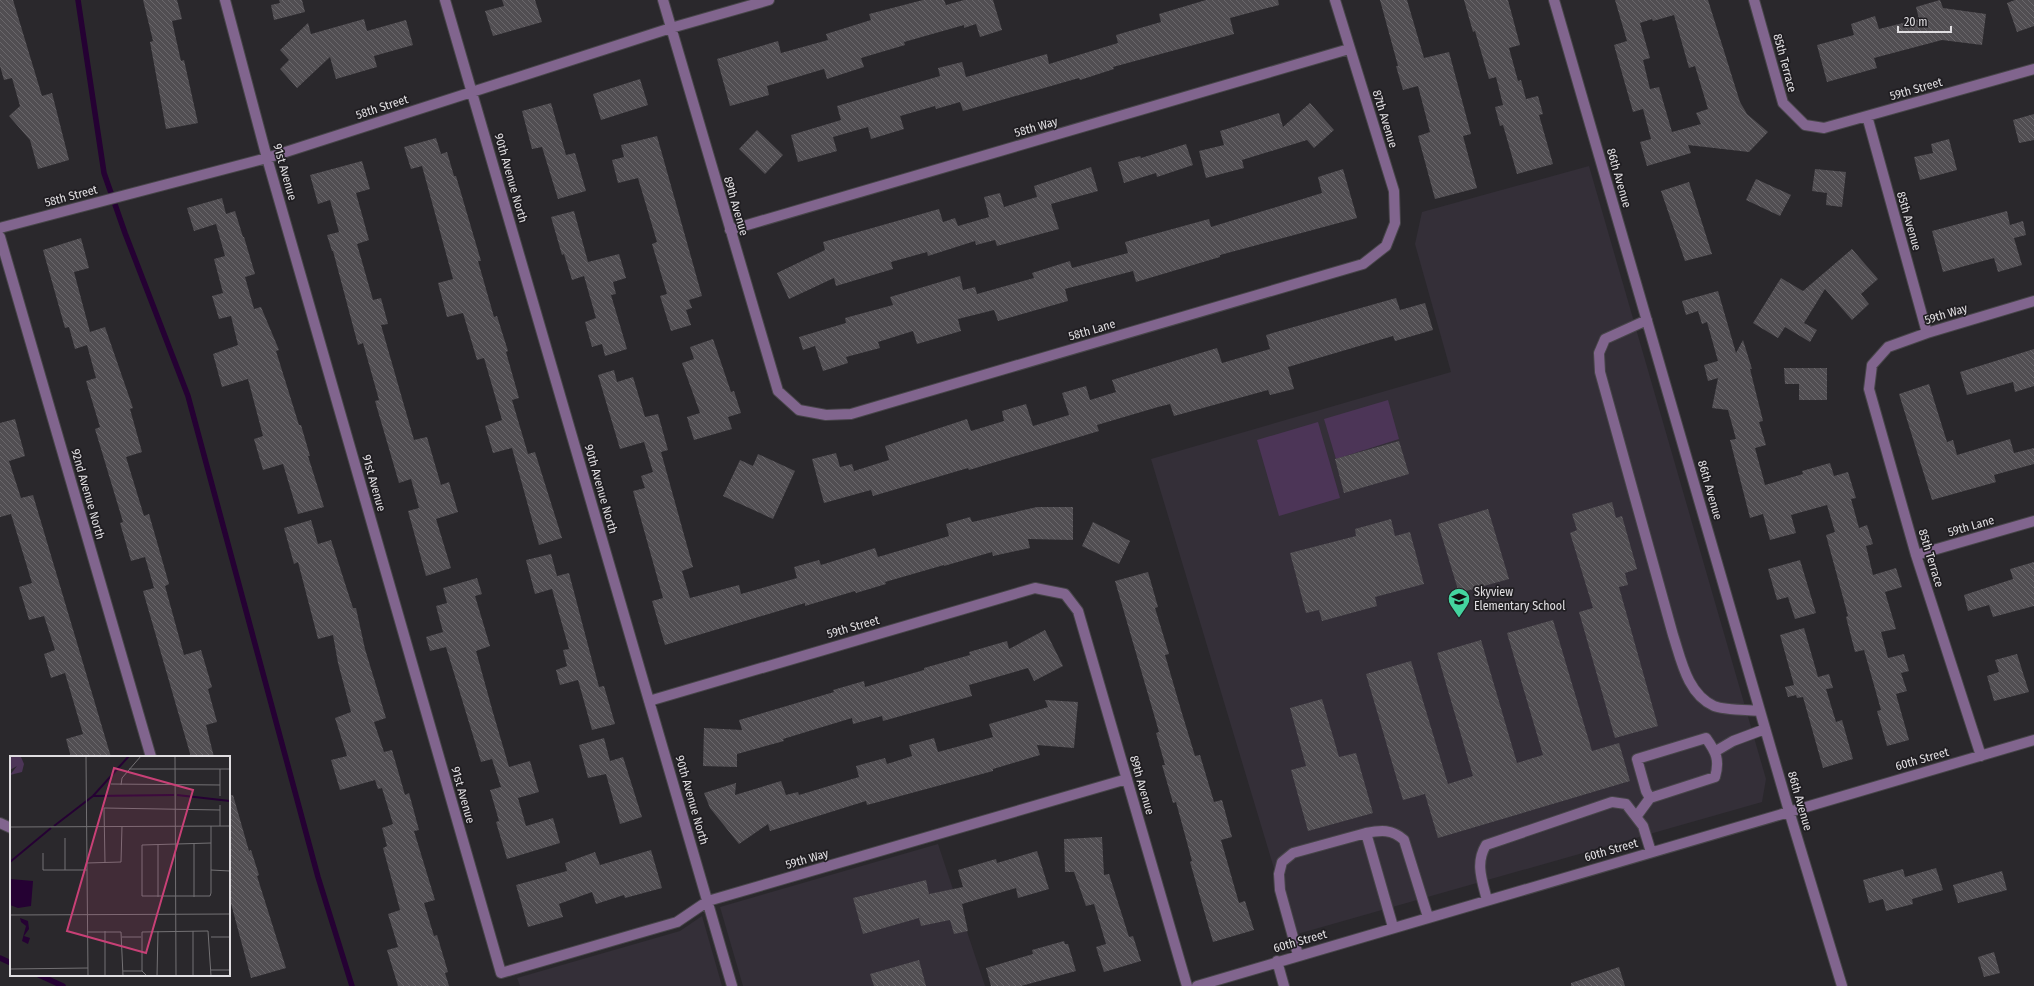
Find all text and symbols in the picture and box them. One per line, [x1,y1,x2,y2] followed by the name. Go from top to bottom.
[1898,8,1951,34] scale bar
[1904,15,1928,29] text: 20 m
[1770,32,1800,94] street label: 85th Terrace
[1888,75,1944,103] street label: 59th Street
[1370,88,1400,150] street label: 87th Avenue
[354,92,410,122] street label: 58th Street
[1013,114,1060,140] street label: 58th Way
[492,132,530,224] street label: 90th Avenue North
[270,142,300,202] street label: 91st Avenue
[1604,147,1634,209] street label: 86th Avenue
[721,175,751,237] street label: 89th Avenue
[43,182,99,210] street label: 58th Street
[1894,190,1924,252] street label: 85th Avenue
[1923,301,1970,327] street label: 59th Way
[1067,317,1117,343] street label: 58th Lane
[582,443,620,535] street label: 90th Avenue North
[68,447,108,541] street label: 92nd Avenue North
[359,453,389,513] street label: 91st Avenue
[1695,459,1725,521] street label: 86th Avenue
[1946,513,1996,539] street label: 59th Lane
[1916,527,1946,589] street label: 85th Terrace
[1474,585,1565,613] place label: Skyview Elementary School
[1446,586,1472,619] school or university icon: Skyview Elementary School
[825,613,881,641] street label: 59th Street
[1894,745,1950,773] street label: 60th Street
[673,754,711,846] street label: 90th Avenue North
[1127,754,1157,816] street label: 89th Avenue
[10,756,230,976] inset map
[448,765,478,825] street label: 91st Avenue
[1785,770,1815,832] street label: 86th Avenue
[1583,836,1639,864] street label: 60th Street
[784,846,831,872] street label: 59th Way
[1272,927,1328,955] street label: 60th Street

